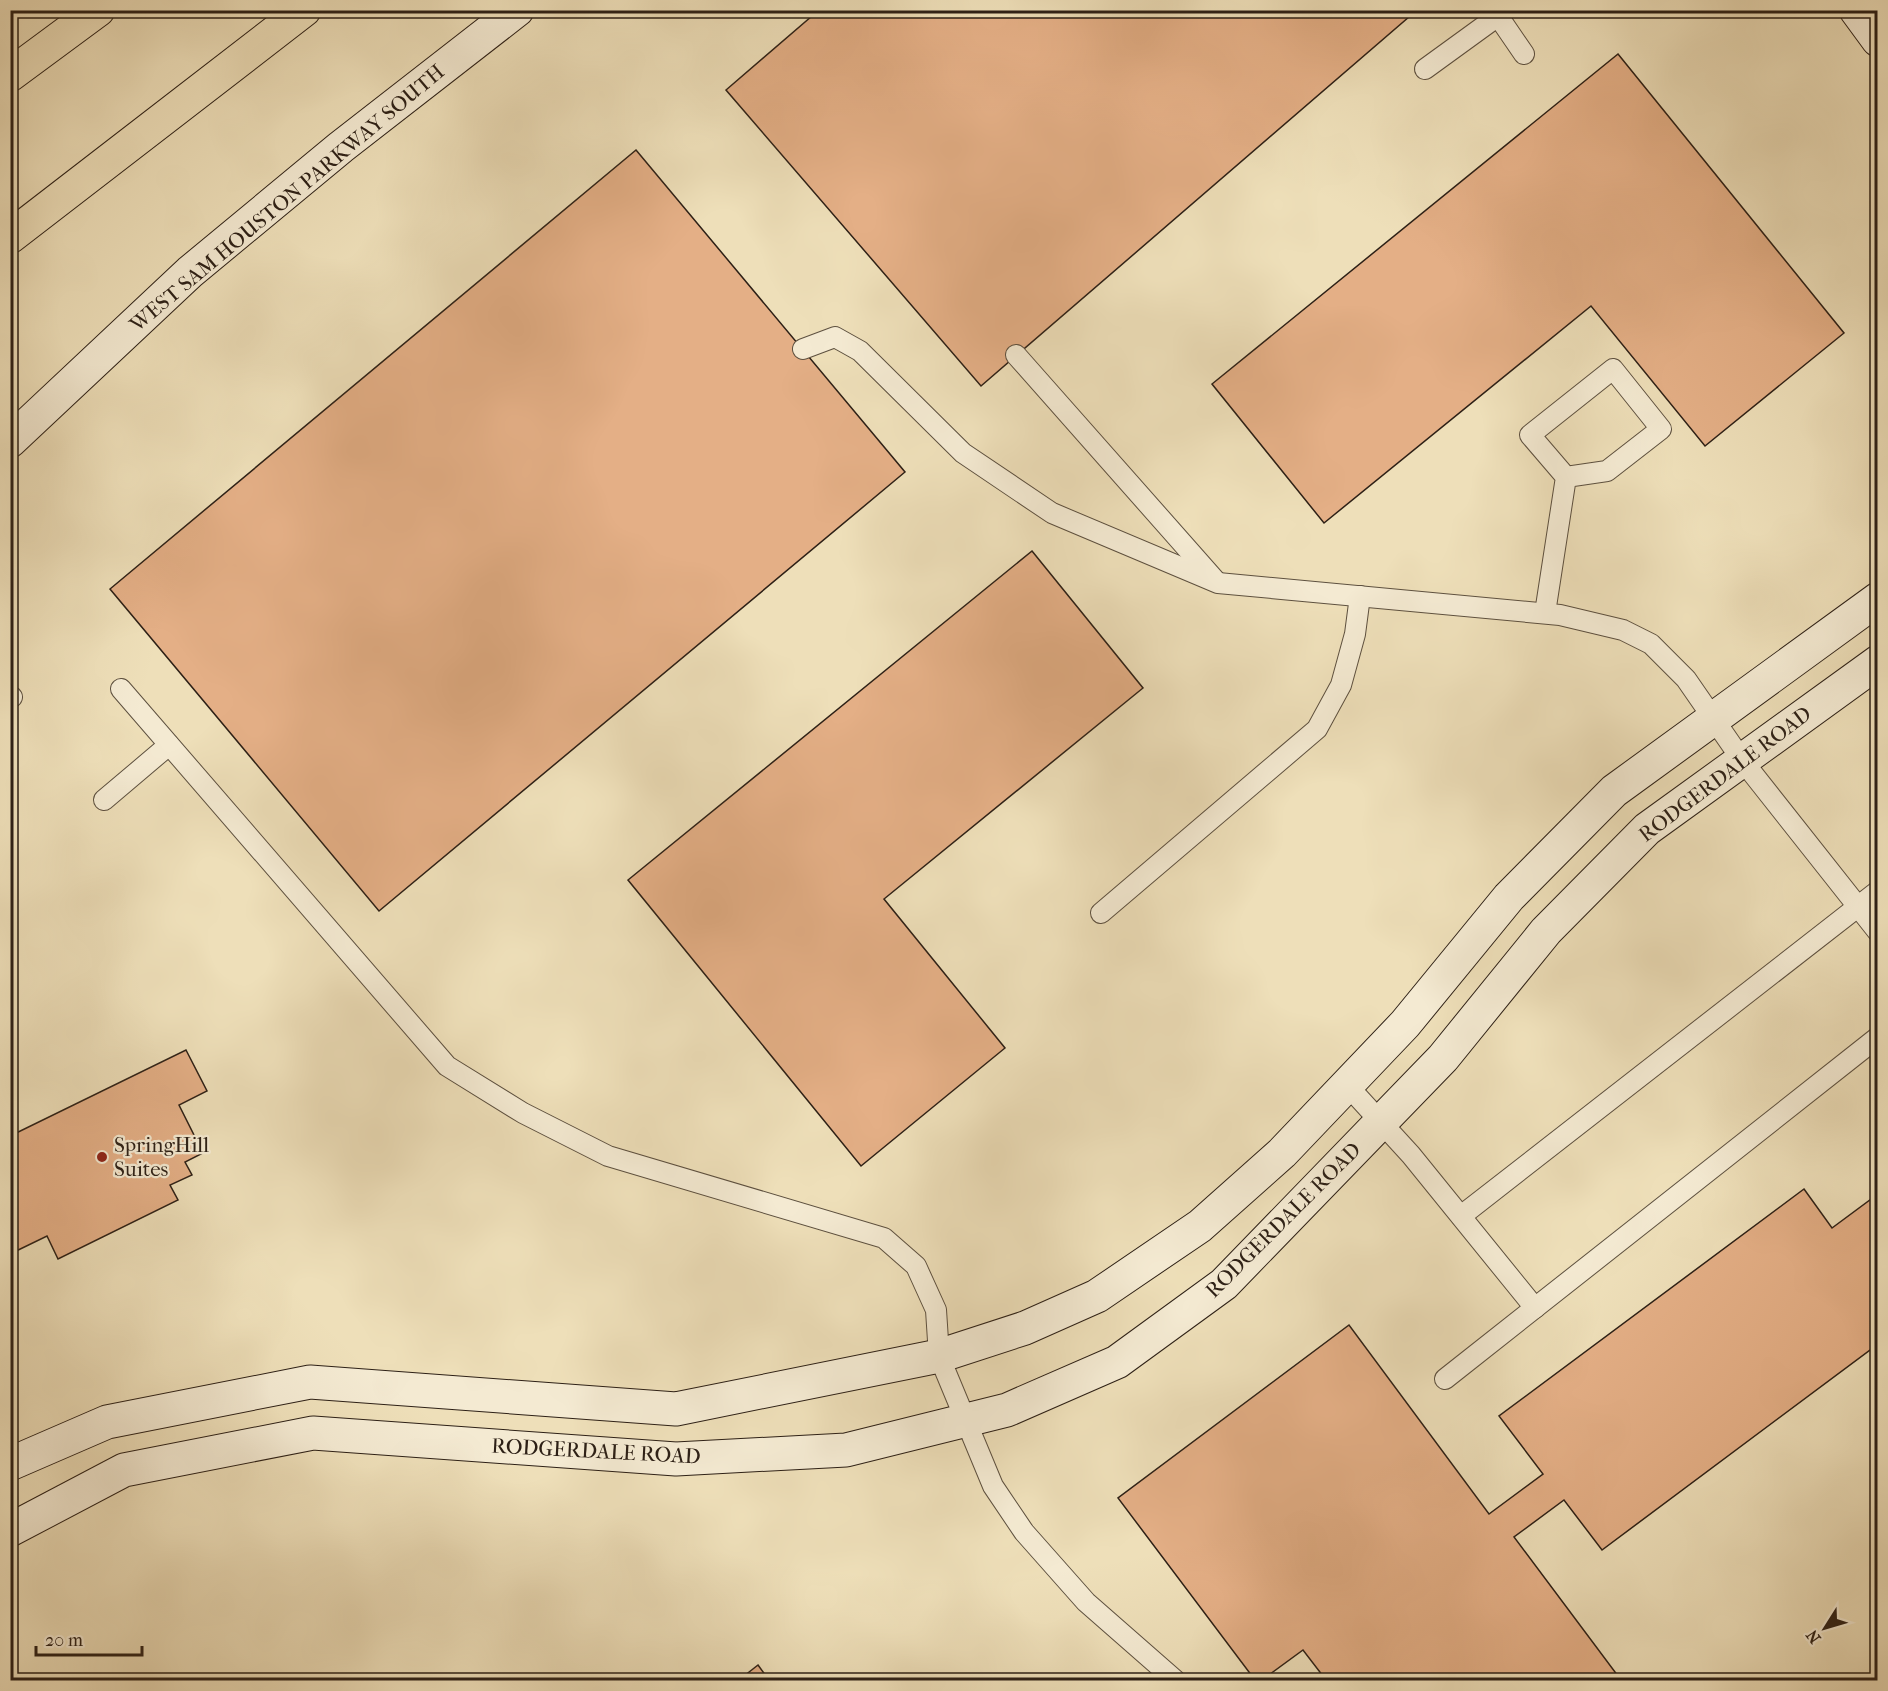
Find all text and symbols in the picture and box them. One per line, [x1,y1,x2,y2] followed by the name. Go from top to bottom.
[124,59,449,337] street label: WEST SAM HOUSTON PARKWAY SOUTH
[1634,701,1816,847] street label: RODGERDALE ROAD
[114,1133,209,1181] place label: SpringHill Suites
[1200,1137,1366,1303] street label: RODGERDALE ROAD
[95,1150,109,1164] marker: SpringHill Suites
[491,1434,701,1468] street label: RODGERDALE ROAD
[1795,1598,1855,1658] north arrow
[36,1619,142,1657] scale bar
[1802,1625,1825,1647] text: N
[45,1630,83,1651] text: 20 m

